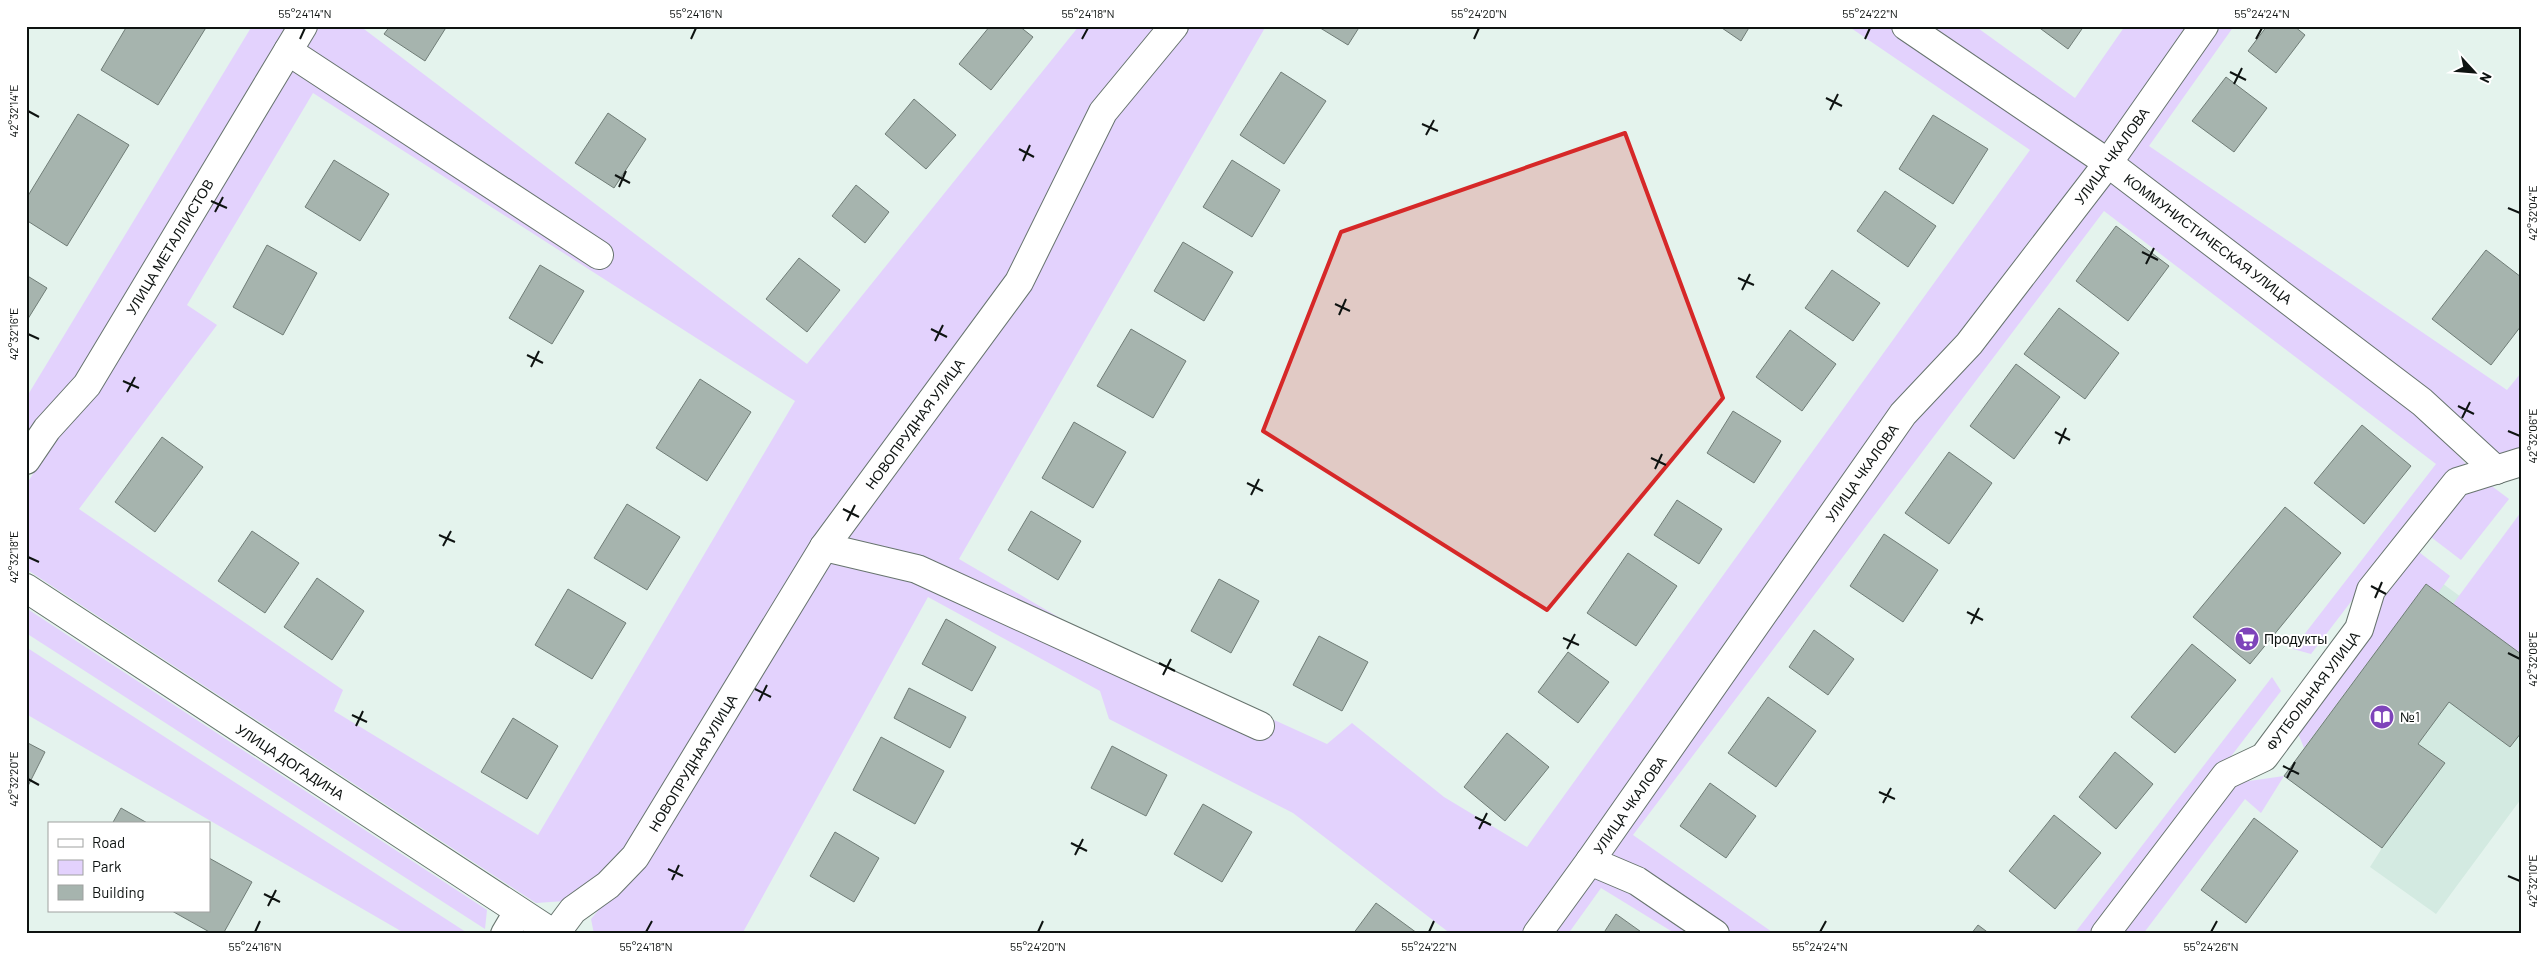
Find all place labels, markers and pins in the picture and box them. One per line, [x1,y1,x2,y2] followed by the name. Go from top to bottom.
[2234,626,2260,652] supermarket icon: Продукты
[2264,630,2327,647] place label: Продукты
[2369,704,2395,730] library icon: №1
[2400,708,2420,725] place label: №1

